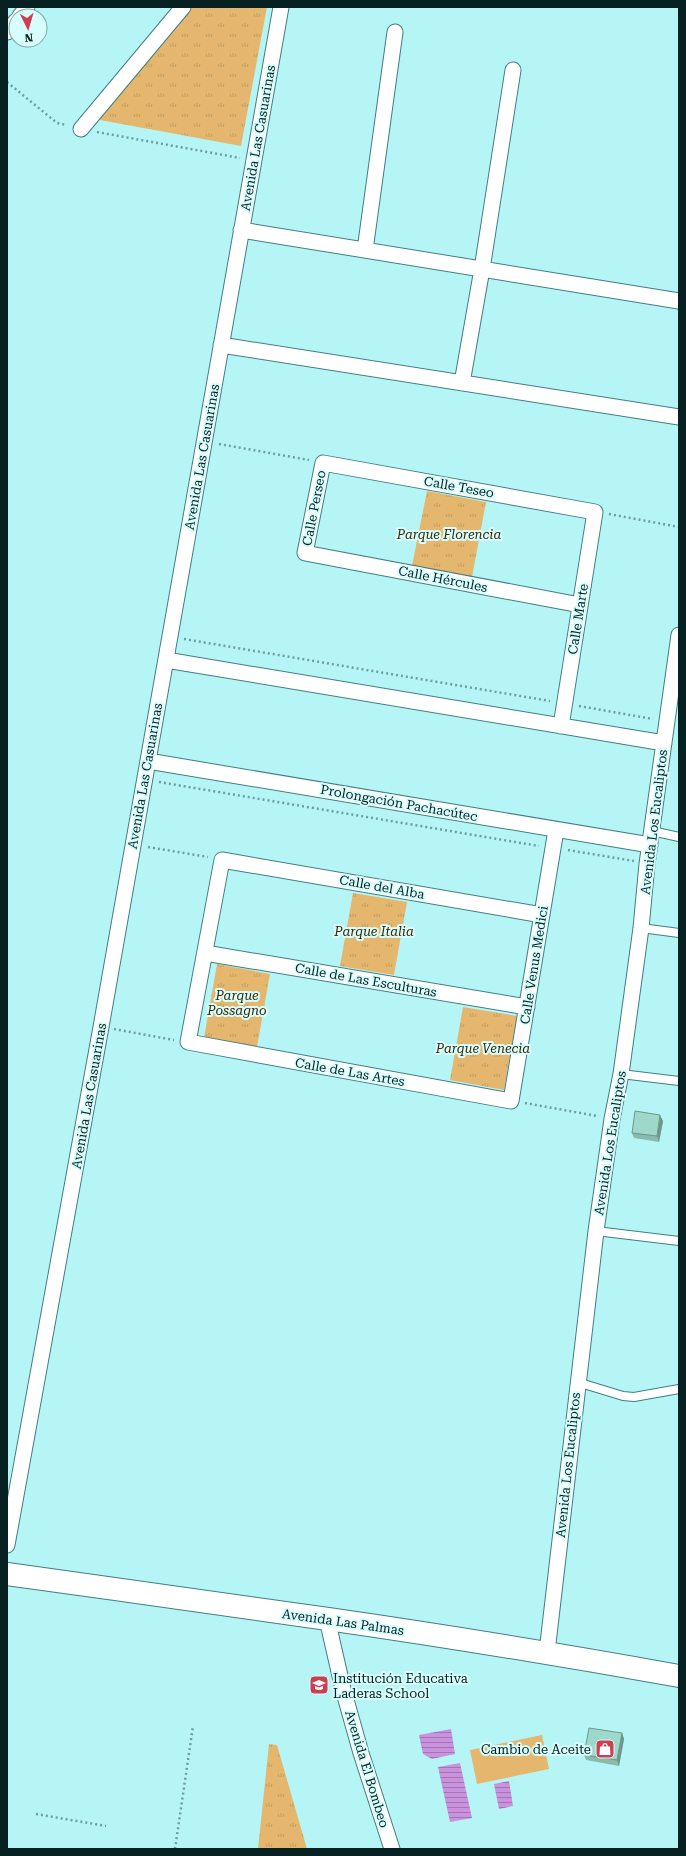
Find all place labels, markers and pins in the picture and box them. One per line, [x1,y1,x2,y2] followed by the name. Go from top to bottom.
[333,1671,468,1701] place label: Institución Educativa Laderas School
[308,1674,330,1696] school or university icon: Institución Educativa Laderas School
[594,1738,616,1760] shop icon: Cambio de Aceite
[481,1742,591,1757] place label: Cambio de Aceite

